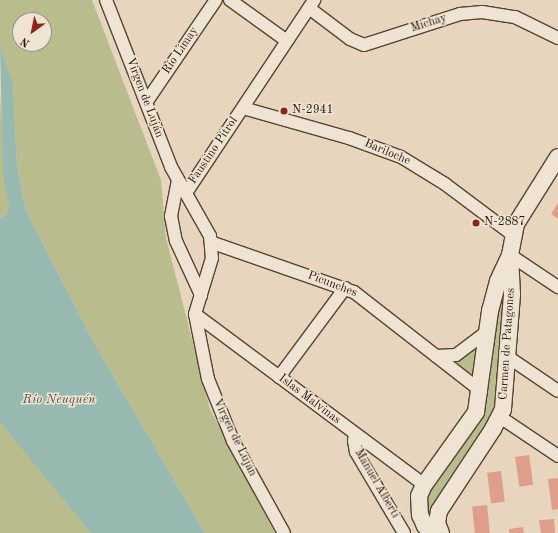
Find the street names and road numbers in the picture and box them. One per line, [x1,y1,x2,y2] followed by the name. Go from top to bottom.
[409,11,449,37] street label: Michay
[160,25,202,77] street label: Río Limay
[122,56,166,140] street label: Virgen de Luján
[186,115,242,187] street label: Faustino Pitrol
[362,137,412,169] street label: Bariloche
[305,269,359,301] street label: Picunches
[497,288,519,400] street label: Carmen de Patagones
[275,372,343,428] street label: Islas Malvinas
[209,397,259,479] street label: Virgen de Luján
[350,447,402,521] street label: Manuel Alberti

